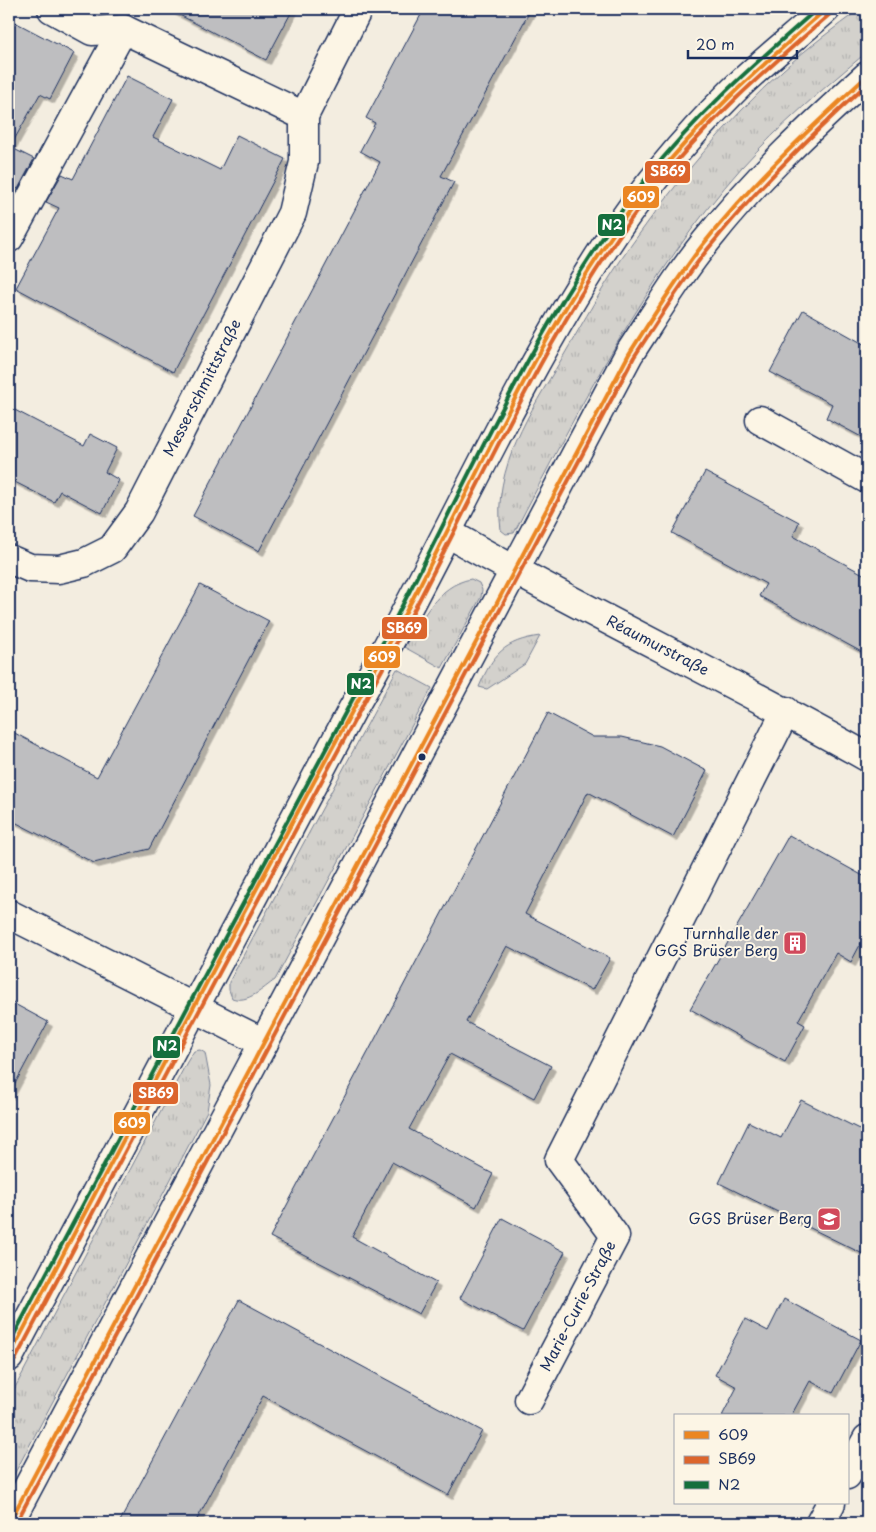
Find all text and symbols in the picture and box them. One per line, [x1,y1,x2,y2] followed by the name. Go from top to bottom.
[688,28,797,60] scale bar
[696,32,735,55] text: 20 m
[644,160,691,184] line badge: SB69
[650,160,686,181] text: SB69
[622,185,660,209] line badge: 609
[627,186,655,207] text: 609
[597,213,626,237] line badge: N2
[602,214,623,235] text: N2
[156,315,246,460] street label: Messerschmittstraße
[603,608,714,680] street label: Réaumurstraße
[381,616,428,640] line badge: SB69
[386,617,422,638] text: SB69
[363,645,401,669] line badge: 609
[368,646,396,667] text: 609
[346,672,375,696] line badge: N2
[351,673,372,694] text: N2
[417,752,427,762] unlabelled marker
[655,921,778,961] place label: Turnhalle der GGS Brüser Berg
[782,930,808,956] building icon: Turnhalle der GGS Brüser Berg
[152,1035,181,1059] line badge: N2
[157,1035,178,1056] text: N2
[132,1081,179,1105] line badge: SB69
[138,1082,174,1103] text: SB69
[113,1111,151,1135] line badge: 609
[118,1112,146,1133] text: 609
[689,1206,812,1229] place label: GGS Brüser Berg
[816,1206,842,1232] school or university icon: GGS Brüser Berg
[533,1236,621,1375] street label: Marie-Curie-Straße
[674,1414,848,1504] legend
[718,1422,748,1445] text: 609
[718,1446,756,1469] text: SB69
[718,1472,740,1495] text: N2

